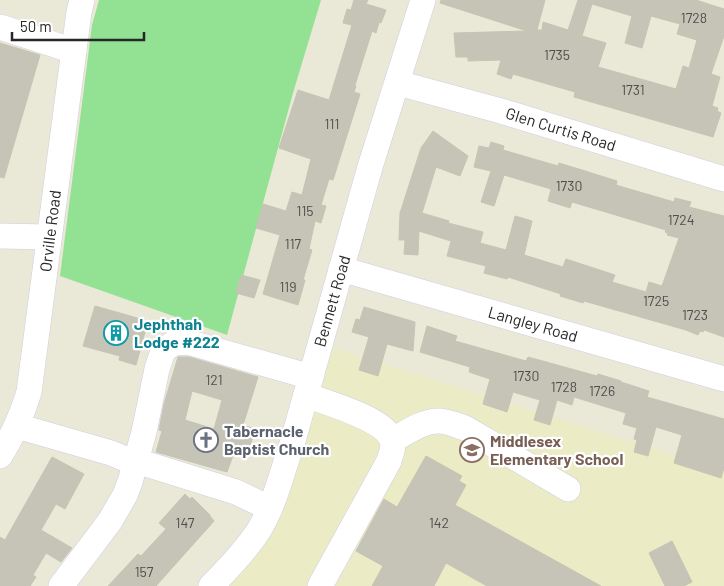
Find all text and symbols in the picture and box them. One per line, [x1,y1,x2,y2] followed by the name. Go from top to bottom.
[681,9,707,26] house number: 1728
[12,10,145,42] scale bar
[20,17,52,35] text: 50 m
[544,46,570,63] house number: 1735
[621,81,645,98] house number: 1731
[504,103,619,154] street label: Glen Curtis Road
[325,115,339,132] house number: 111
[556,177,582,194] house number: 1730
[35,189,64,273] street label: Orville Road
[296,202,314,219] house number: 115
[668,211,694,228] house number: 1724
[285,235,302,252] house number: 117
[309,253,354,349] street label: Bennett Road
[279,278,297,295] house number: 119
[643,292,669,309] house number: 1725
[486,302,580,345] street label: Langley Road
[682,306,708,323] house number: 1723
[134,314,220,351] place label: Jephthah Lodge #222
[103,320,129,346] building icon: Jephthah Lodge #222
[513,367,539,384] house number: 1730
[205,371,223,388] house number: 121
[551,378,577,395] house number: 1728
[589,382,615,399] house number: 1726
[224,421,329,458] place label: Tabernacle Baptist Church
[193,427,219,453] church icon: Tabernacle Baptist Church
[490,431,624,468] place label: Middlesex Elementary School
[459,437,485,463] school or university icon: Middlesex Elementary School
[176,514,195,531] house number: 147
[429,514,449,531] house number: 142
[135,563,154,580] house number: 157

